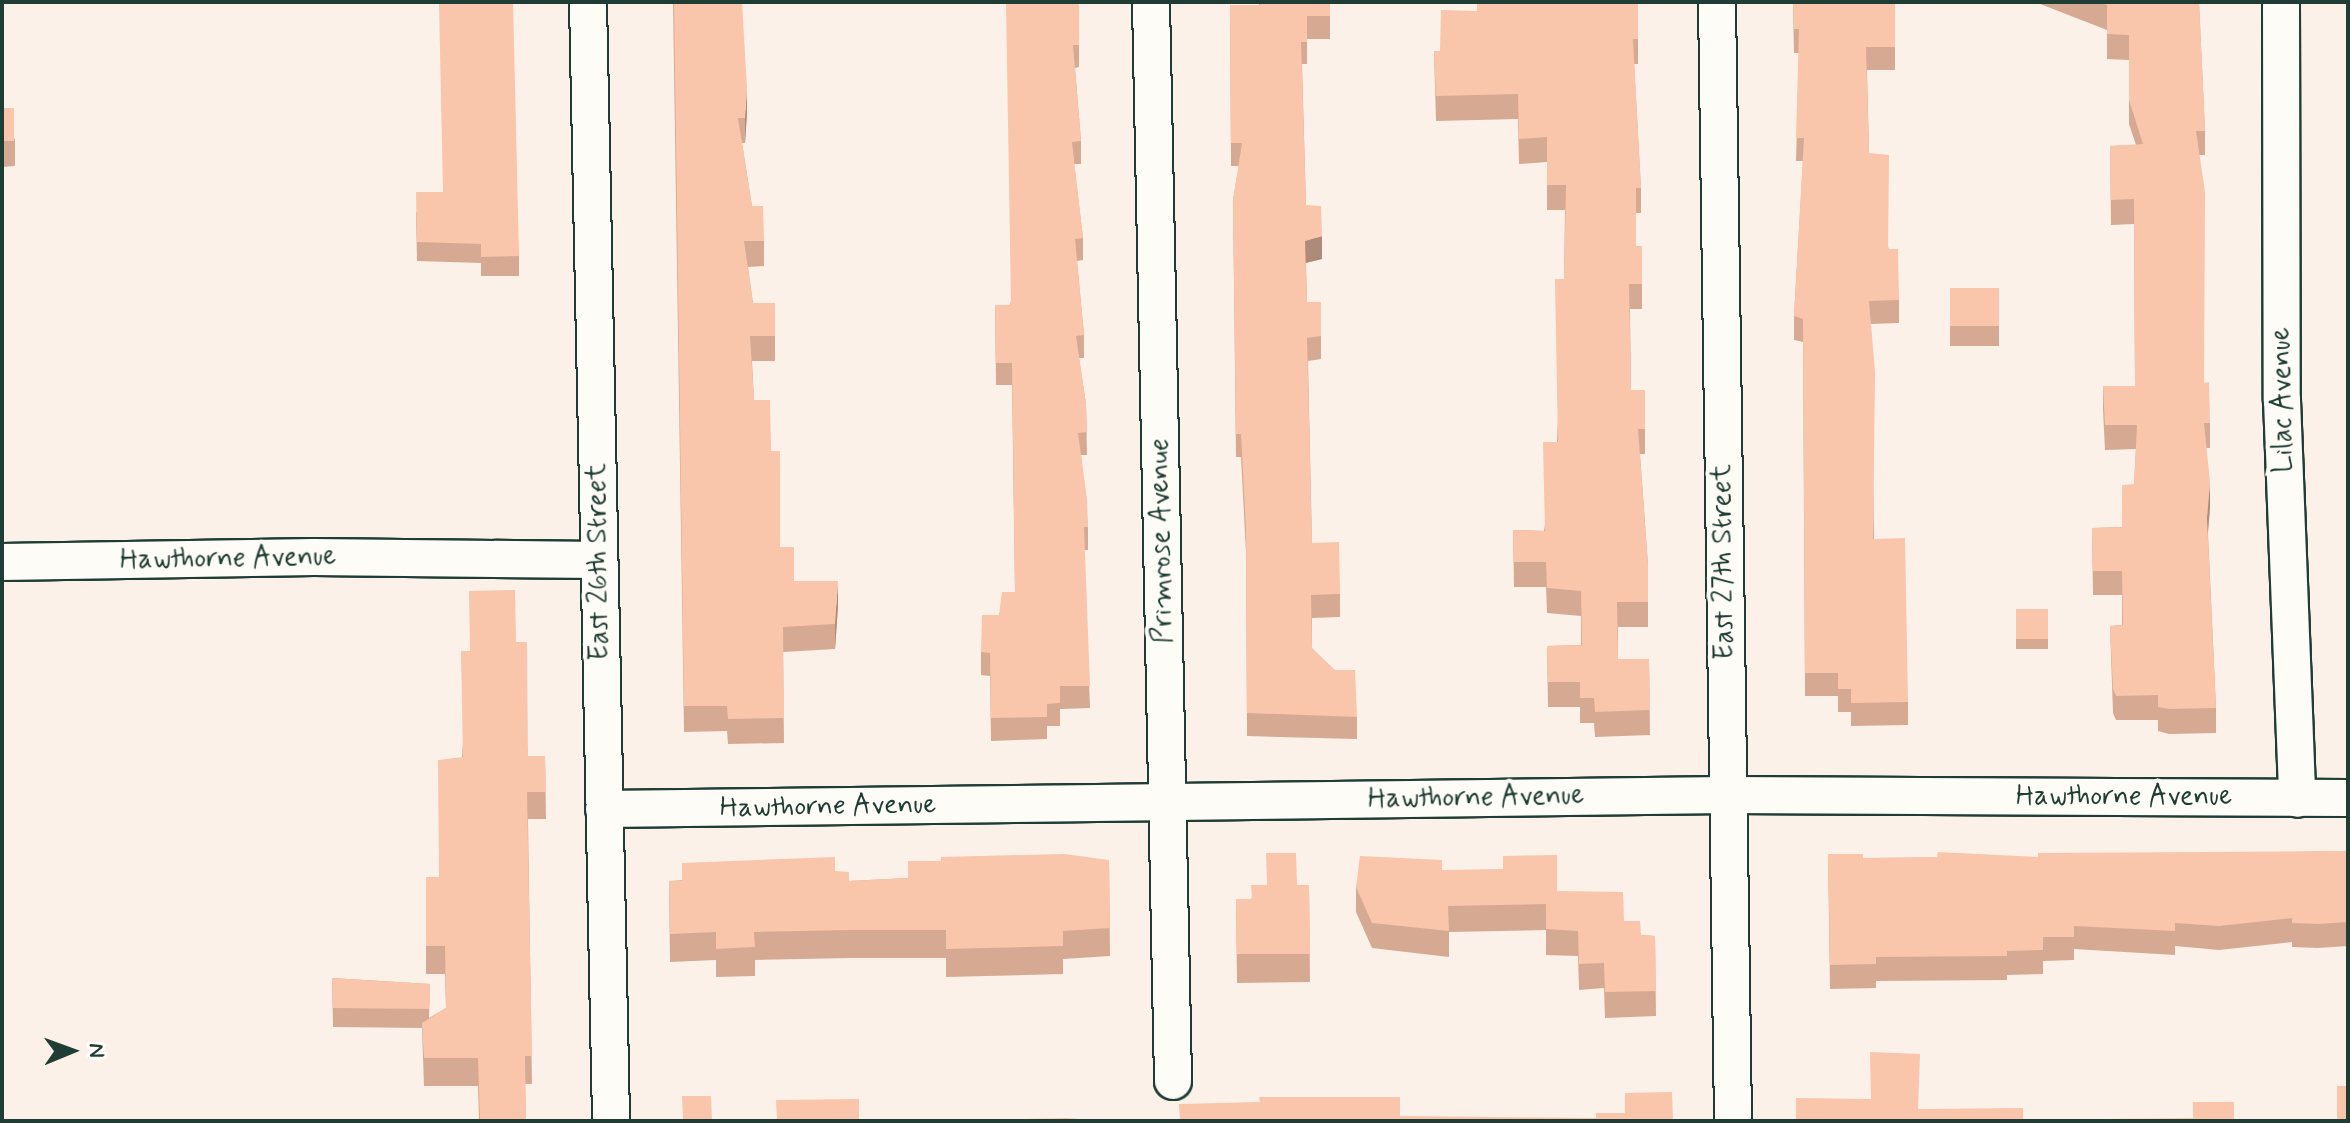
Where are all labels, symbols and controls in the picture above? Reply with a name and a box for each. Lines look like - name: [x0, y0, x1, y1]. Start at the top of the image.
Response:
- street label: Lilac Avenue: [2265, 325, 2301, 475]
- street label: Primrose Avenue: [1143, 436, 1181, 646]
- street label: East 26th Street: [580, 463, 618, 661]
- street label: East 27th Street: [1705, 464, 1743, 660]
- street label: Hawthorne Avenue: [117, 540, 339, 578]
- street label: Hawthorne Avenue: [1365, 779, 1587, 817]
- street label: Hawthorne Avenue: [2013, 780, 2235, 814]
- street label: Hawthorne Avenue: [717, 788, 939, 826]
- north arrow: [32, 1011, 112, 1091]
- text: N: [82, 1043, 110, 1058]

